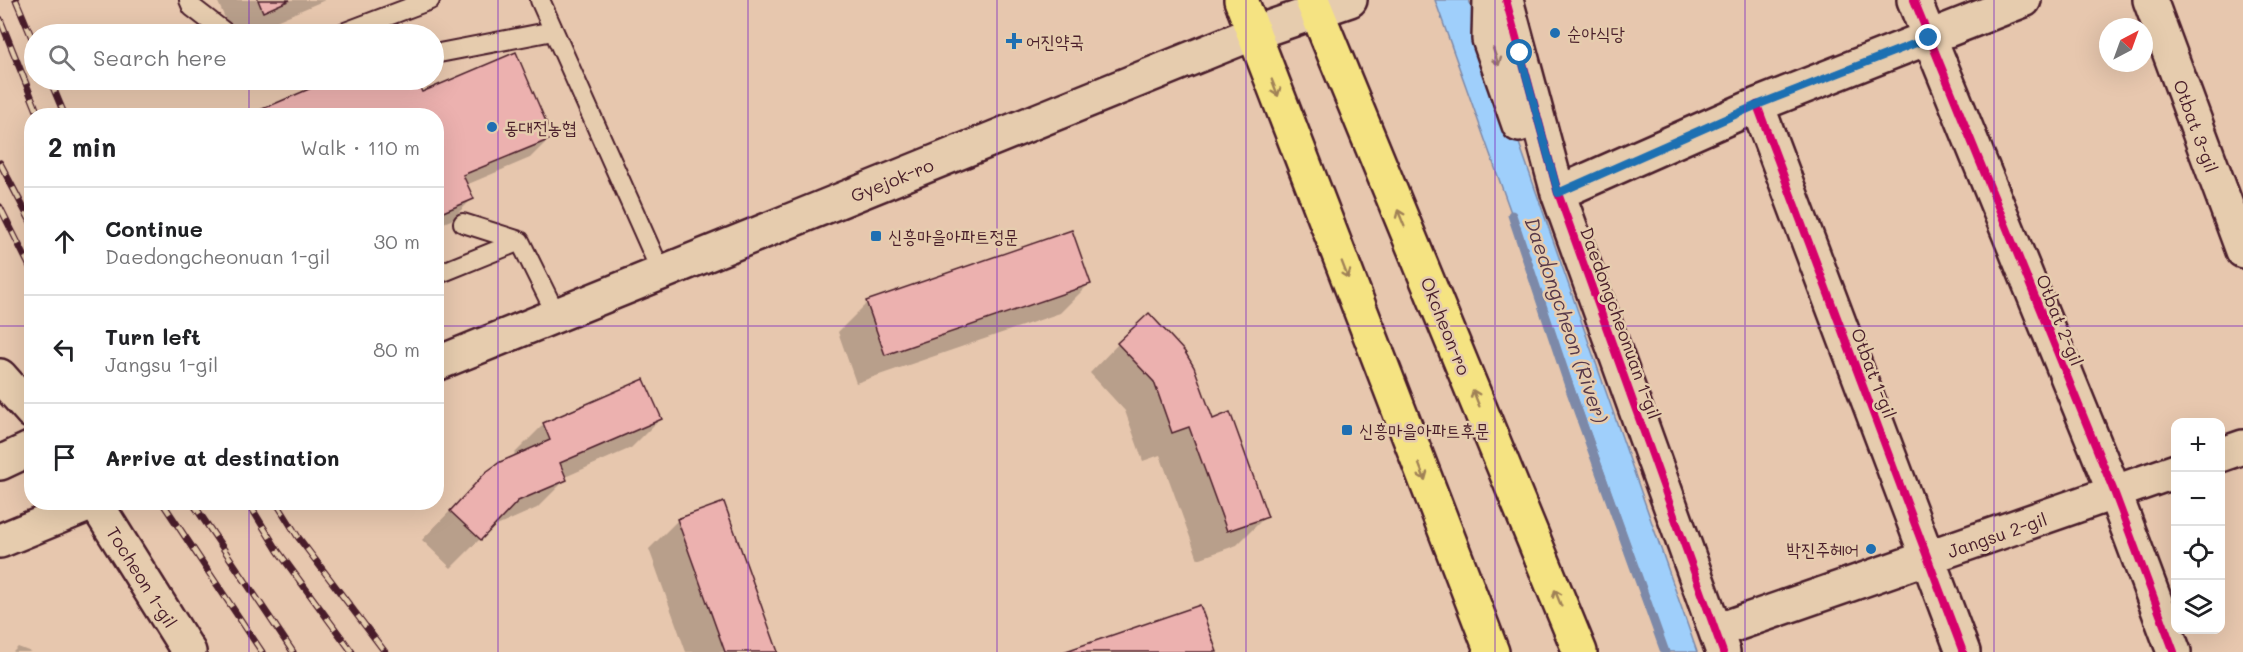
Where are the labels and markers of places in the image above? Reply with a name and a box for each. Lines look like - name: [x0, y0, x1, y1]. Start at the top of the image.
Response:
- place label: 순아식당: [1567, 21, 1625, 45]
- marker: 순아식당: [1548, 26, 1562, 40]
- place label: 어진약국: [1026, 29, 1084, 53]
- marker: 어진약국: [1007, 34, 1021, 48]
- place label: 동대전농협: [504, 115, 576, 139]
- marker: 동대전농협: [485, 120, 499, 134]
- place label: 신흥마을아파트정문: [888, 224, 1018, 248]
- marker: 신흥마을아파트정문: [869, 229, 883, 243]
- place label: 신흥마을아파트후문: [1359, 418, 1489, 442]
- marker: 신흥마을아파트후문: [1340, 423, 1354, 437]
- place label: 박진주헤어: [1787, 537, 1859, 561]
- marker: 박진주헤어: [1864, 542, 1878, 556]

